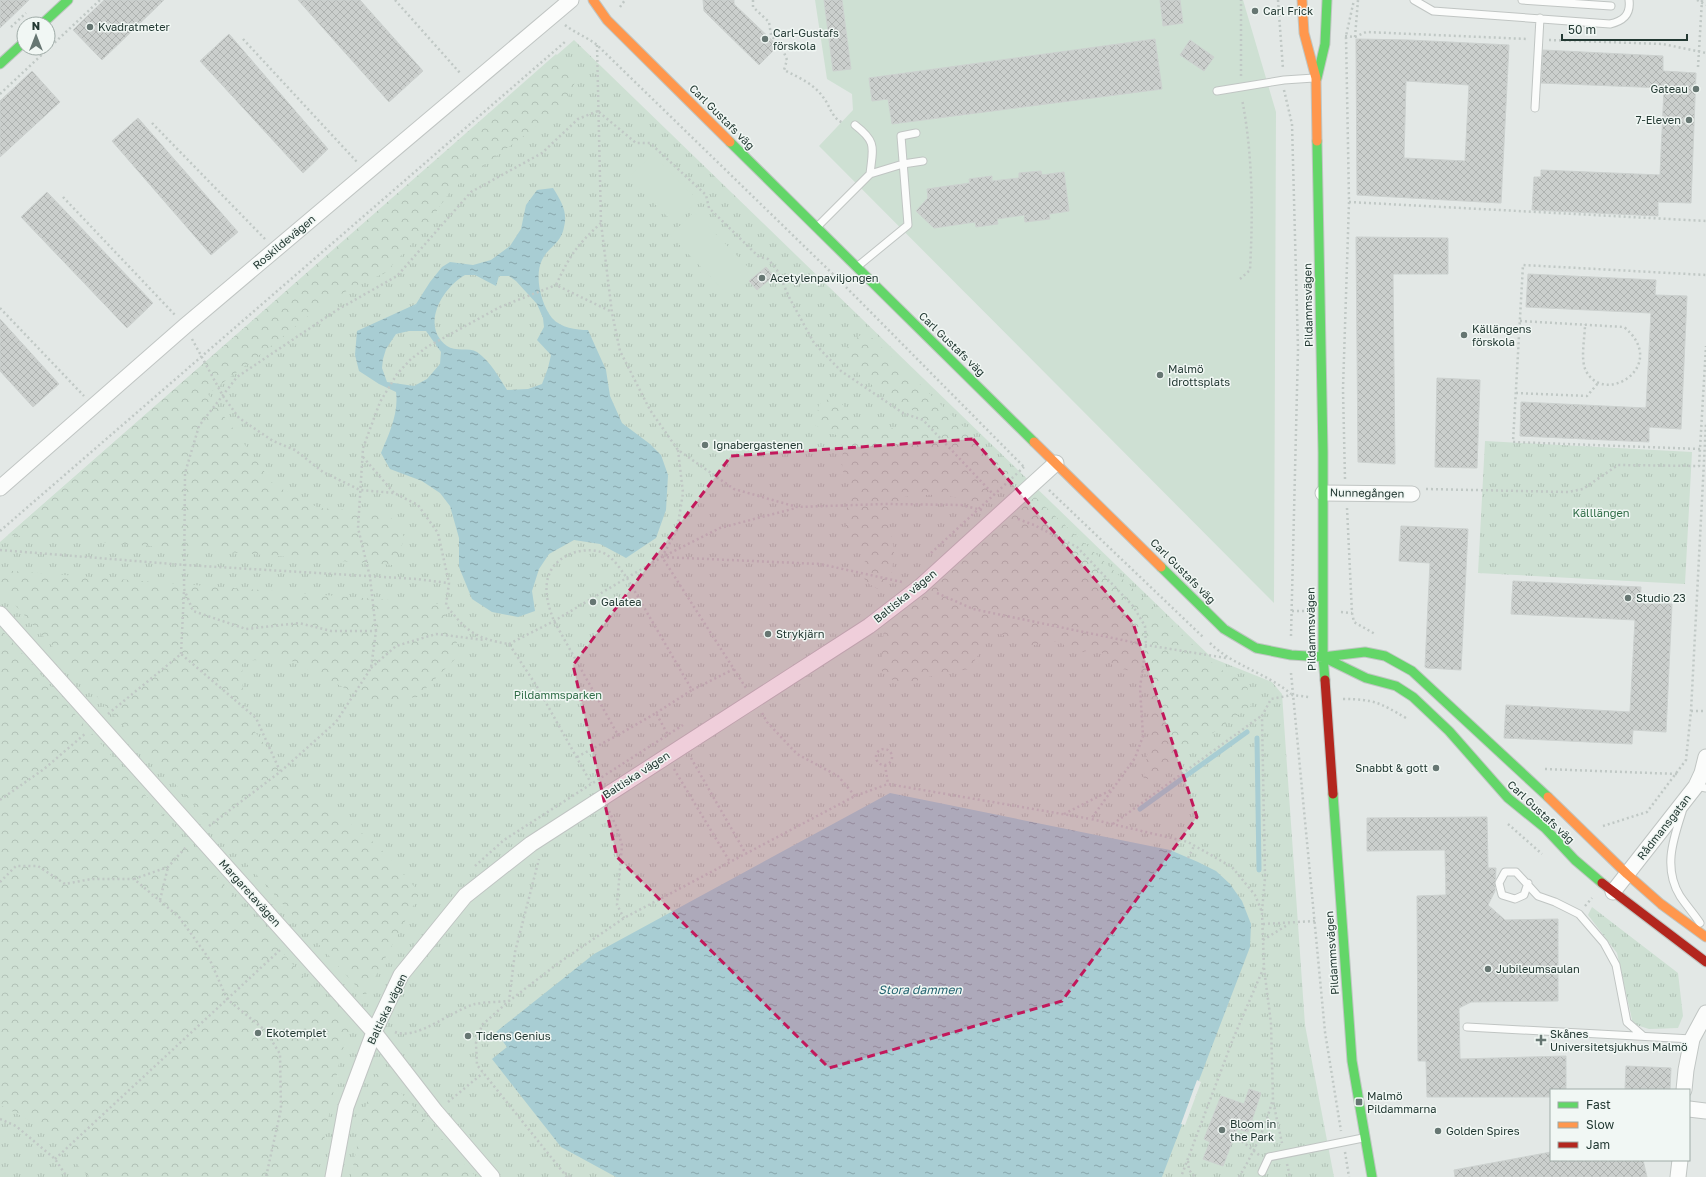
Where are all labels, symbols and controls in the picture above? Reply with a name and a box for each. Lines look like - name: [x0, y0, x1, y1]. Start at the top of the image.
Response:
- place label: Carl Frick: [1263, 4, 1313, 17]
- marker: Carl Frick: [1250, 6, 1260, 16]
- north arrow: [16, 16, 56, 56]
- scale bar: [1562, 16, 1687, 42]
- text: N: [32, 19, 40, 32]
- place label: Kvadratmeter: [98, 20, 171, 33]
- marker: Kvadratmeter: [85, 22, 95, 32]
- text: 50 m: [1568, 22, 1596, 37]
- place label: Carl-Gustafs förskola: [773, 26, 839, 52]
- marker: Carl-Gustafs förskola: [760, 34, 770, 44]
- street label: Carl Gustafs väg: [687, 81, 758, 152]
- place label: Gateau: [1650, 82, 1688, 95]
- marker: Gateau: [1691, 84, 1701, 94]
- place label: 7-Eleven: [1636, 113, 1681, 126]
- marker: 7-Eleven: [1684, 115, 1694, 125]
- street label: Roskildevägen: [250, 212, 317, 271]
- street label: Pildammsvägen: [1300, 263, 1315, 347]
- place label: Acetylenpaviljongen: [770, 271, 879, 284]
- marker: Acetylenpaviljongen: [757, 273, 767, 283]
- street label: Carl Gustafs väg: [917, 309, 988, 378]
- place label: Källängens förskola: [1472, 322, 1532, 348]
- marker: Källängens förskola: [1459, 330, 1469, 340]
- place label: Malmö Idrottsplats: [1168, 362, 1230, 388]
- marker: Malmö Idrottsplats: [1155, 370, 1165, 380]
- place label: Ignabergastenen: [713, 438, 803, 451]
- marker: Ignabergastenen: [700, 440, 710, 450]
- street label: Nunnegången: [1330, 485, 1404, 500]
- park label: Källlängen: [1572, 506, 1630, 519]
- street label: Carl Gustafs väg: [1148, 535, 1219, 606]
- street label: Baltiska vägen: [871, 566, 939, 625]
- street label: Pildammsvägen: [1303, 587, 1318, 671]
- place label: Studio 23: [1636, 591, 1686, 604]
- marker: Studio 23: [1623, 593, 1633, 603]
- place label: Galatea: [601, 595, 642, 608]
- marker: Galatea: [588, 597, 598, 607]
- place label: Strykjärn: [776, 627, 824, 640]
- marker: Strykjärn: [763, 629, 773, 639]
- park label: Pildammsparken: [514, 688, 602, 701]
- street label: Baltiska vägen: [600, 748, 672, 801]
- place label: Snabbt & gott: [1355, 761, 1428, 774]
- marker: Snabbt & gott: [1431, 763, 1441, 773]
- street label: Carl Gustafs väg: [1505, 777, 1577, 846]
- street label: Rådmansgatan: [1634, 792, 1693, 862]
- street label: Margaretavägen: [217, 856, 284, 929]
- street label: Pildammsvägen: [1322, 911, 1341, 995]
- place label: Jubileumsaulan: [1496, 962, 1580, 975]
- marker: Jubileumsaulan: [1483, 964, 1493, 974]
- street label: Baltiska vägen: [364, 971, 409, 1046]
- water label: Stora dammen: [878, 982, 962, 997]
- place label: Ekotemplet: [266, 1026, 327, 1039]
- place label: Skånes Universitetsjukhus Malmö: [1550, 1027, 1688, 1053]
- marker: Ekotemplet: [253, 1028, 263, 1038]
- place label: Tidens Genius: [476, 1029, 551, 1042]
- marker: Tidens Genius: [463, 1031, 473, 1041]
- marker: Skånes Universitetsjukhus Malmö: [1535, 1034, 1547, 1046]
- place label: Malmö Pildammarna: [1367, 1089, 1437, 1115]
- legend: [1550, 1089, 1690, 1161]
- marker: Malmö Pildammarna: [1354, 1097, 1364, 1107]
- text: Fast: [1586, 1097, 1611, 1112]
- place label: Bloom in the Park: [1230, 1117, 1276, 1143]
- text: Slow: [1586, 1117, 1614, 1132]
- place label: Golden Spires: [1446, 1124, 1520, 1137]
- marker: Bloom in the Park: [1217, 1125, 1227, 1135]
- marker: Golden Spires: [1433, 1126, 1443, 1136]
- text: Jam: [1586, 1137, 1610, 1152]

